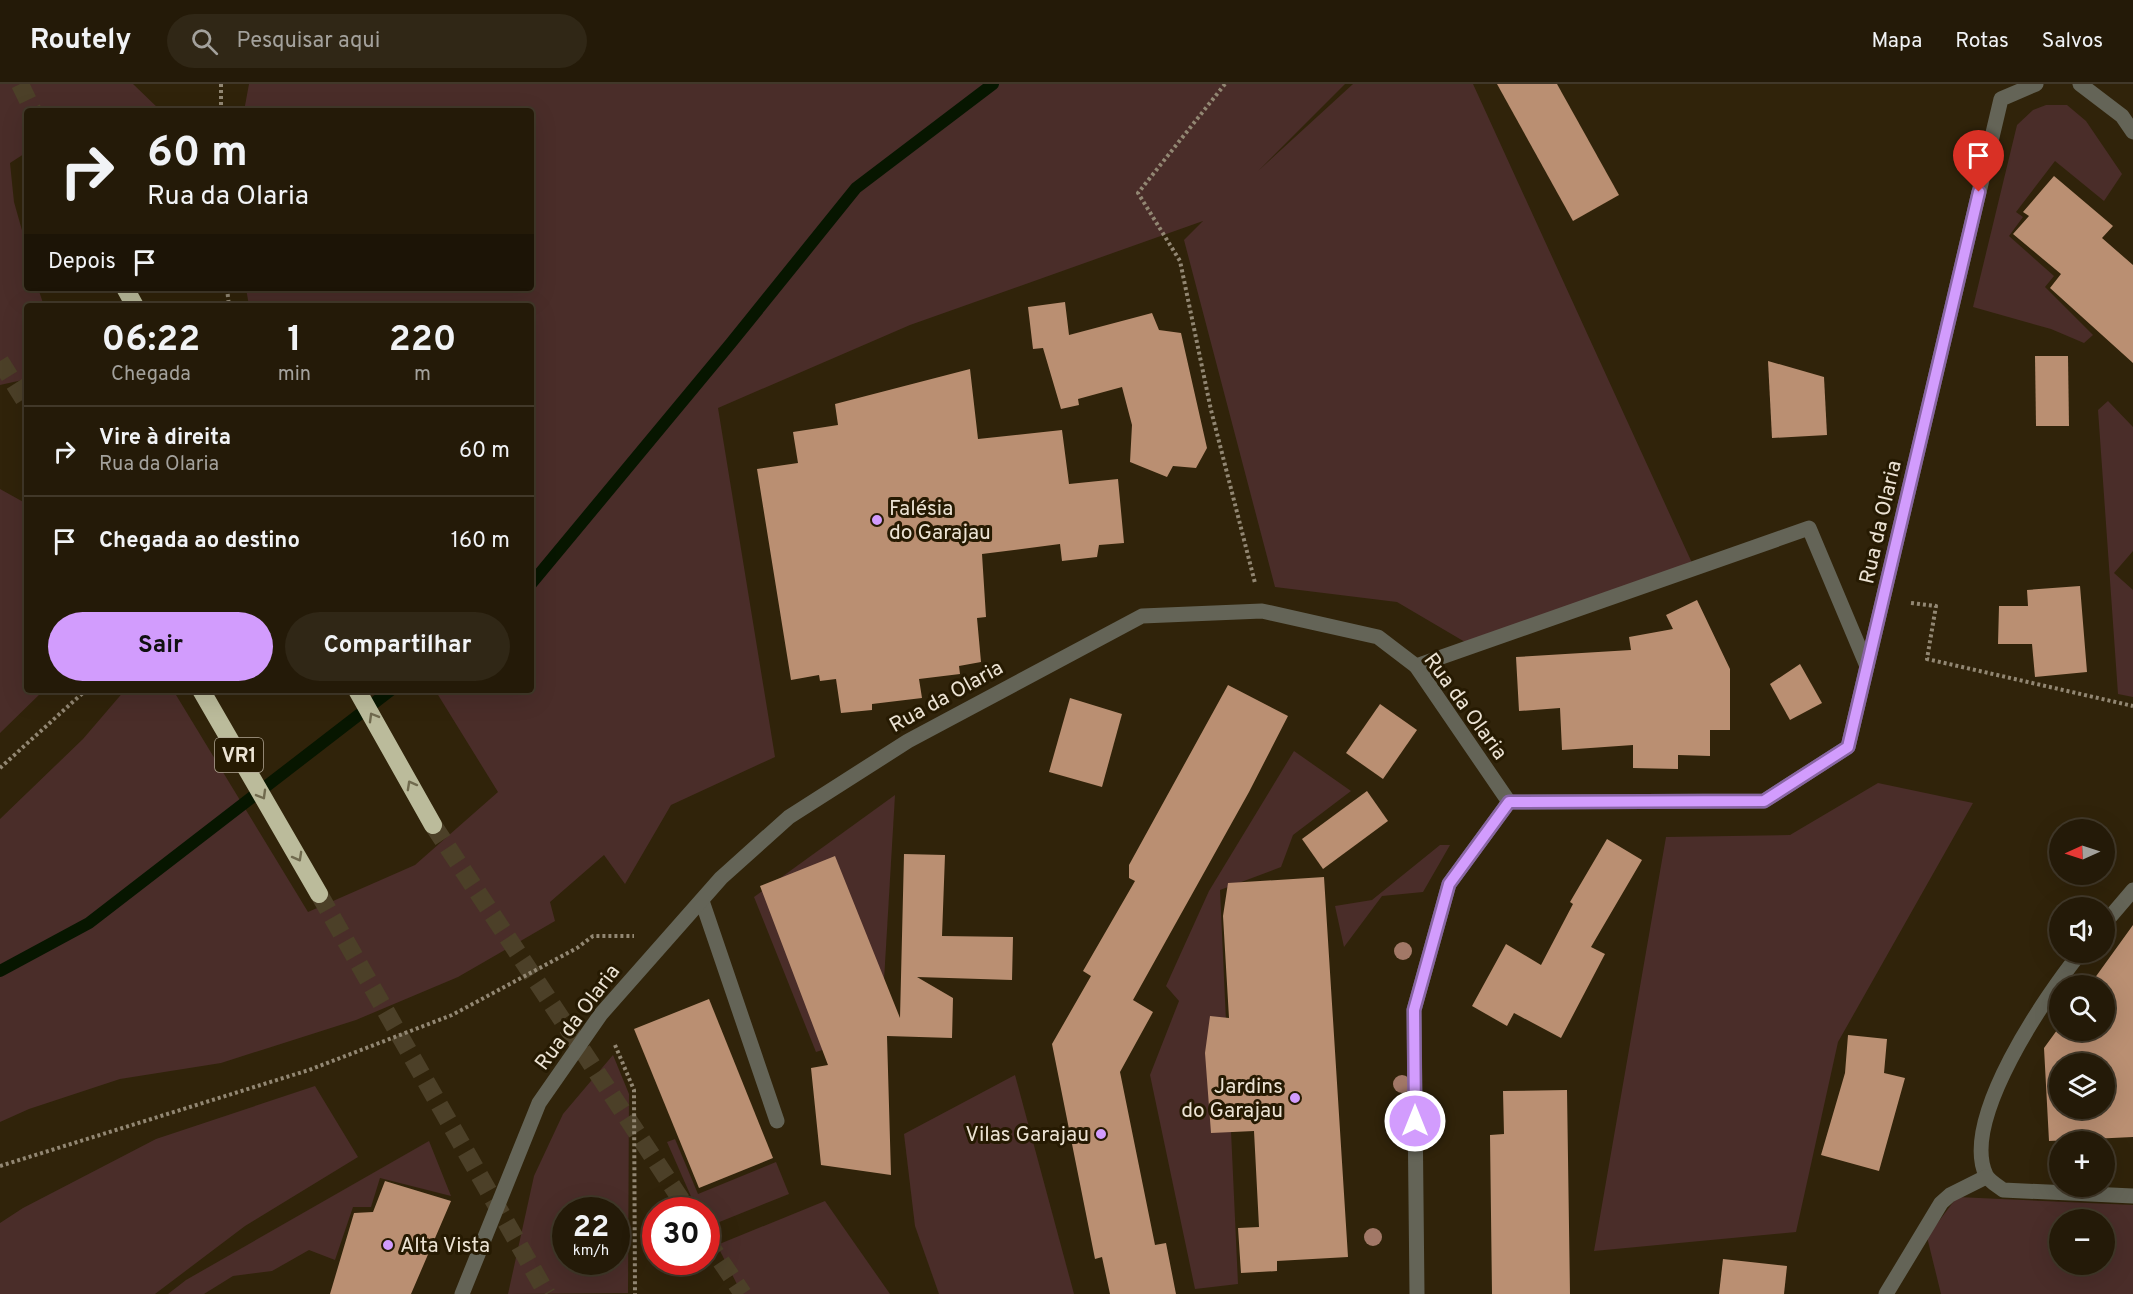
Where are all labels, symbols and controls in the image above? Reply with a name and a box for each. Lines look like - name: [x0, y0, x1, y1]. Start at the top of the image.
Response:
- search box: [167, 14, 587, 68]
- text: Routely: [30, 23, 131, 59]
- icon: search: [188, 25, 221, 58]
- text: Pesquisar aqui: [236, 28, 380, 55]
- text: Mapa: [1872, 28, 1922, 55]
- text: Rotas: [1955, 28, 2009, 55]
- text: Salvos: [2042, 28, 2103, 55]
- text: 60 m: [147, 128, 248, 181]
- pin: [1953, 130, 2004, 192]
- icon: right: [48, 132, 126, 210]
- icon: arrive: [1962, 139, 1995, 172]
- text: Rua da Olaria: [147, 180, 309, 214]
- icon: arrive: [128, 246, 161, 279]
- text: Depois: [48, 249, 116, 276]
- text: 06:22: [102, 318, 200, 364]
- text: 1: [287, 318, 302, 364]
- text: 220: [389, 318, 456, 364]
- text: Chegada: [111, 362, 191, 388]
- text: min: [278, 362, 311, 388]
- text: m: [414, 362, 431, 388]
- text: Vire à direita: [99, 425, 231, 452]
- icon: right: [48, 435, 81, 468]
- text: 60 m: [459, 438, 510, 465]
- text: Rua da Olaria: [99, 452, 219, 478]
- street label: Rua da Olaria: [1854, 458, 1909, 587]
- place label: Falésia do Garajau: [889, 496, 991, 547]
- marker: Falésia do Garajau: [870, 513, 884, 527]
- icon: arrive: [48, 525, 81, 558]
- text: Chegada ao destino: [99, 528, 300, 555]
- text: 160 m: [451, 528, 510, 555]
- button: Sair: [48, 612, 273, 681]
- button: Compartilhar: [285, 612, 510, 681]
- street label: Rua da Olaria: [1417, 648, 1513, 766]
- street label: Rua da Olaria: [885, 655, 1008, 740]
- one-way arrow: [369, 713, 380, 723]
- road number: VR1: [215, 738, 263, 772]
- one-way arrow: [407, 781, 418, 791]
- one-way arrow: [255, 789, 267, 799]
- north arrow: [2049, 819, 2115, 885]
- map controls: [2049, 819, 2115, 1275]
- one-way arrow: [291, 851, 302, 861]
- button: sound: [2049, 897, 2115, 963]
- street label: Rua da Olaria: [530, 959, 627, 1076]
- button: search: [2049, 975, 2115, 1041]
- button: layers: [2049, 1053, 2115, 1119]
- place label: Jardins do Garajau: [1181, 1074, 1283, 1125]
- position arrow: [1383, 1089, 1447, 1153]
- marker: Jardins do Garajau: [1288, 1091, 1302, 1105]
- place label: Vilas Garajau: [965, 1122, 1089, 1149]
- marker: Vilas Garajau: [1094, 1127, 1108, 1141]
- button: +: [2049, 1131, 2115, 1197]
- speed limit sign: 30: [642, 1197, 720, 1275]
- button: −: [2049, 1209, 2115, 1275]
- text: 22: [573, 1210, 609, 1247]
- place label: Alta Vista: [400, 1233, 490, 1260]
- marker: Alta Vista: [381, 1238, 395, 1252]
- text: km/h: [573, 1242, 609, 1261]

